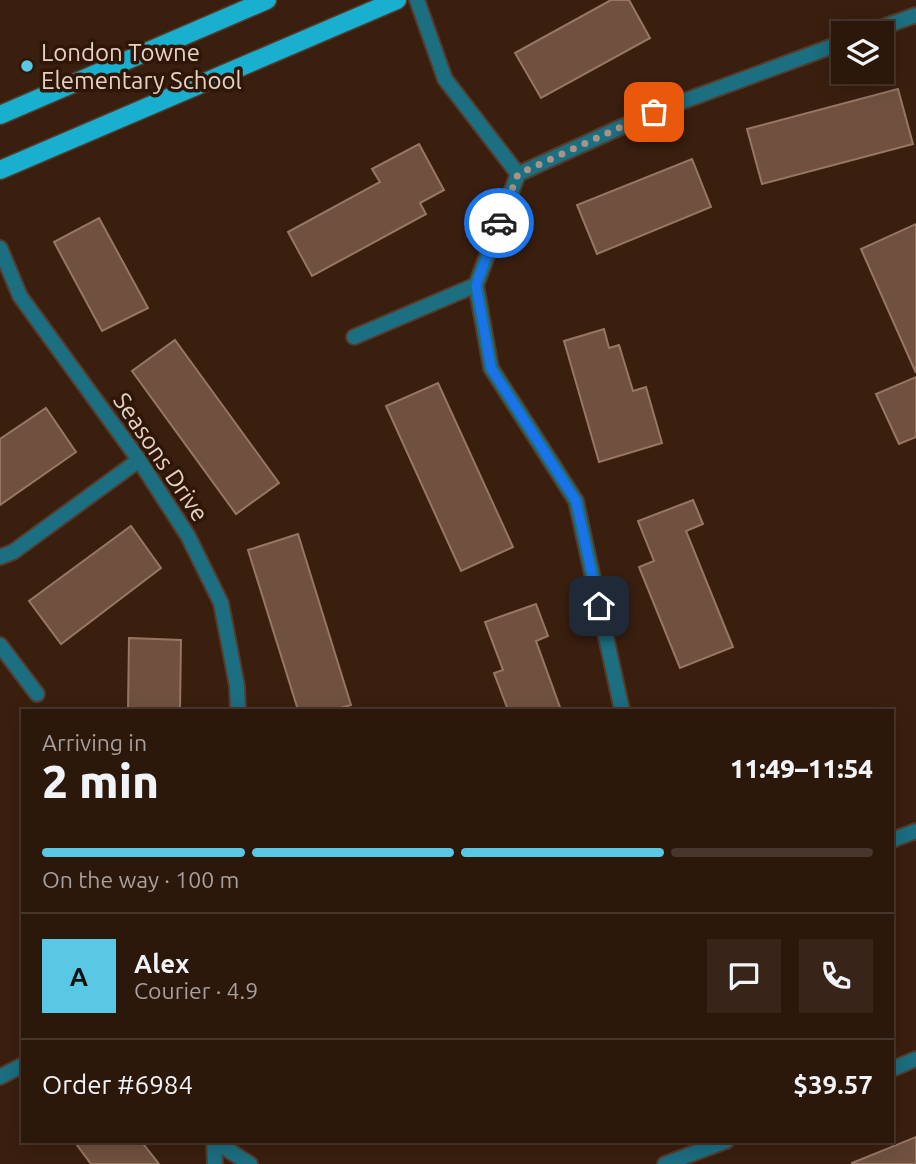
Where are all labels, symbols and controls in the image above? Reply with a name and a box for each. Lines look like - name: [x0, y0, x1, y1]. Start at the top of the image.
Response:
- map controls: [831, 21, 894, 84]
- button: layers: [831, 21, 894, 84]
- place label: London Towne Elementary School: [41, 39, 242, 94]
- marker: London Towne Elementary School: [19, 58, 35, 74]
- pin: [624, 82, 684, 142]
- icon: bag: [635, 93, 673, 131]
- courier: [464, 188, 534, 258]
- icon: car: [480, 204, 518, 242]
- street label: Seasons Drive: [108, 388, 214, 526]
- pin: [569, 576, 629, 636]
- icon: home: [580, 587, 618, 625]
- text: Arriving in: [42, 730, 147, 755]
- text: 11:49–11:54: [730, 754, 873, 783]
- text: 2 min: [42, 755, 159, 807]
- text: On the way · 100 m: [42, 867, 239, 892]
- button: chat: [707, 939, 781, 1013]
- button: phone: [799, 939, 873, 1013]
- text: Alex: [134, 949, 189, 978]
- text: A: [70, 962, 88, 991]
- text: Courier · 4.9: [134, 978, 258, 1003]
- text: Order #6984: [42, 1070, 193, 1099]
- text: $39.57: [793, 1070, 873, 1099]

